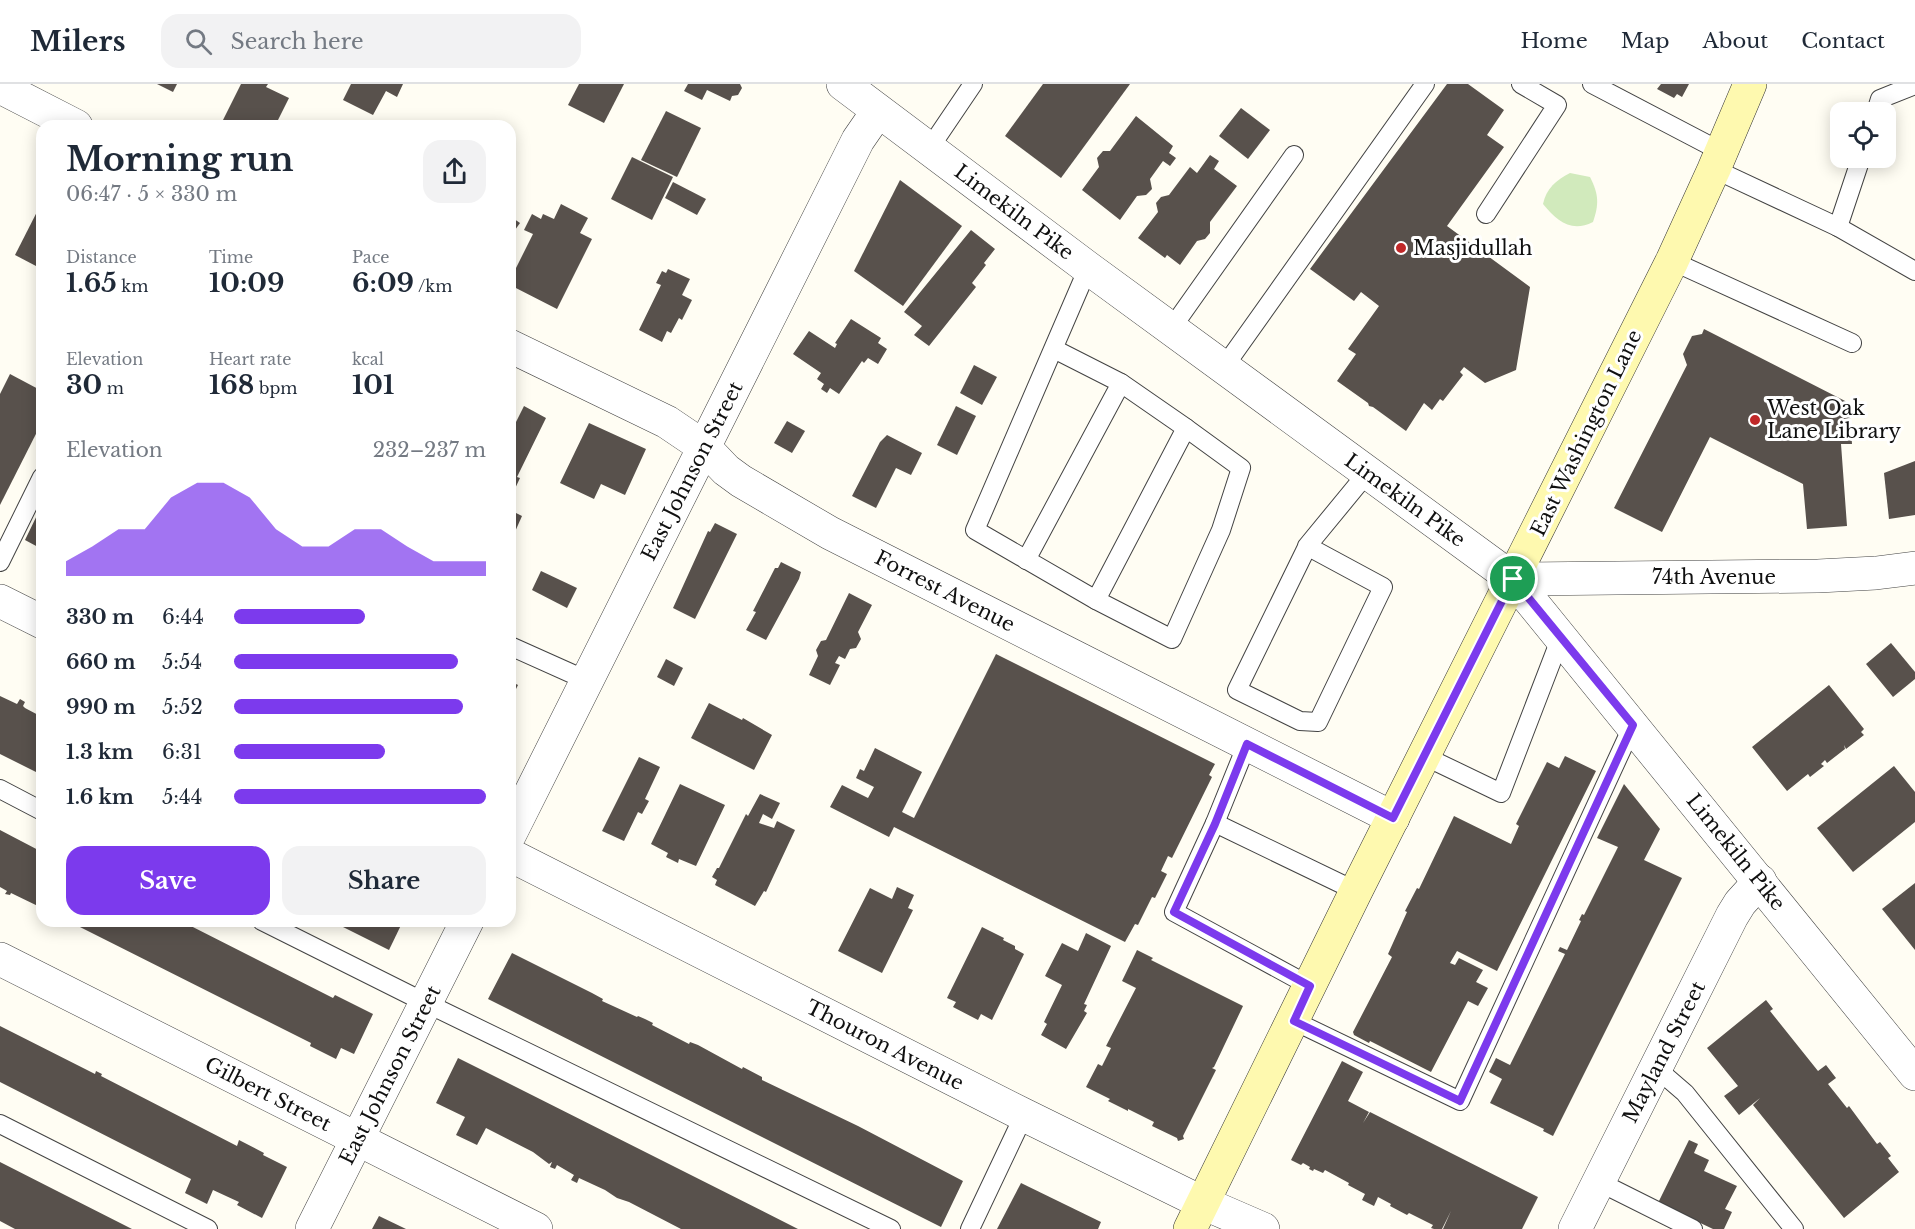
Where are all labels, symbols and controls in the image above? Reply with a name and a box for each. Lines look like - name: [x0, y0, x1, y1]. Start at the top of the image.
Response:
- search box: [161, 14, 581, 68]
- text: Milers: [30, 24, 125, 59]
- icon: search: [182, 25, 215, 58]
- text: Search here: [230, 28, 364, 55]
- text: Home: [1521, 28, 1588, 54]
- text: Map: [1621, 28, 1669, 54]
- text: About: [1702, 28, 1768, 54]
- text: Contact: [1801, 28, 1885, 54]
- map controls: [1830, 102, 1896, 168]
- button: locate: [1830, 102, 1896, 168]
- text: Morning run: [66, 139, 294, 180]
- button: share: [423, 140, 486, 203]
- street label: Limekiln Pike: [950, 159, 1078, 265]
- text: 06:47 · 5 × 330 m: [66, 182, 237, 206]
- place label: Masjidullah: [1413, 236, 1533, 260]
- marker: Masjidullah: [1394, 241, 1408, 255]
- text: Distance: [66, 247, 137, 267]
- text: Time: [209, 247, 253, 267]
- text: Pace: [352, 247, 389, 267]
- text: 1.65: [66, 267, 117, 299]
- text: 10:09: [209, 267, 285, 299]
- text: 6:09: [352, 267, 414, 299]
- text: km: [117, 276, 148, 296]
- text: /km: [414, 276, 452, 296]
- street label: East Washington Lane: [1526, 326, 1646, 540]
- text: Elevation: [66, 349, 143, 369]
- text: Heart rate: [209, 349, 291, 369]
- text: kcal: [352, 349, 384, 369]
- text: 30: [66, 369, 102, 401]
- text: 168: [209, 369, 254, 401]
- text: 101: [352, 369, 394, 401]
- street label: East Johnson Street: [636, 377, 748, 565]
- text: m: [102, 378, 124, 398]
- text: bpm: [254, 378, 297, 398]
- place label: West Oak Lane Library: [1766, 396, 1901, 443]
- marker: West Oak Lane Library: [1748, 413, 1762, 427]
- text: Elevation: [66, 438, 163, 462]
- text: 232–237 m: [373, 438, 486, 462]
- street label: Limekiln Pike: [1340, 448, 1470, 552]
- street label: Forrest Avenue: [871, 545, 1019, 637]
- pin: [1487, 553, 1538, 604]
- icon: arrive: [1496, 562, 1529, 595]
- street label: 74th Avenue: [1652, 565, 1776, 589]
- text: 330 m: [66, 605, 134, 629]
- text: 6:44: [162, 605, 204, 629]
- text: 660 m: [66, 650, 136, 674]
- text: 5:54: [162, 650, 202, 674]
- text: 990 m: [66, 695, 136, 719]
- text: 5:52: [162, 695, 203, 719]
- text: 1.3 km: [66, 740, 133, 764]
- text: 6:31: [162, 740, 202, 764]
- text: 1.6 km: [66, 785, 134, 809]
- text: 5:44: [162, 785, 202, 809]
- street label: Limekiln Pike: [1682, 789, 1790, 915]
- button: Save: [66, 846, 270, 915]
- button: Share: [282, 846, 486, 915]
- street label: Mayland Street: [1618, 977, 1710, 1127]
- street label: East Johnson Street: [334, 981, 446, 1169]
- street label: Thouron Avenue: [802, 995, 968, 1095]
- street label: Gilbert Street: [201, 1052, 335, 1136]

